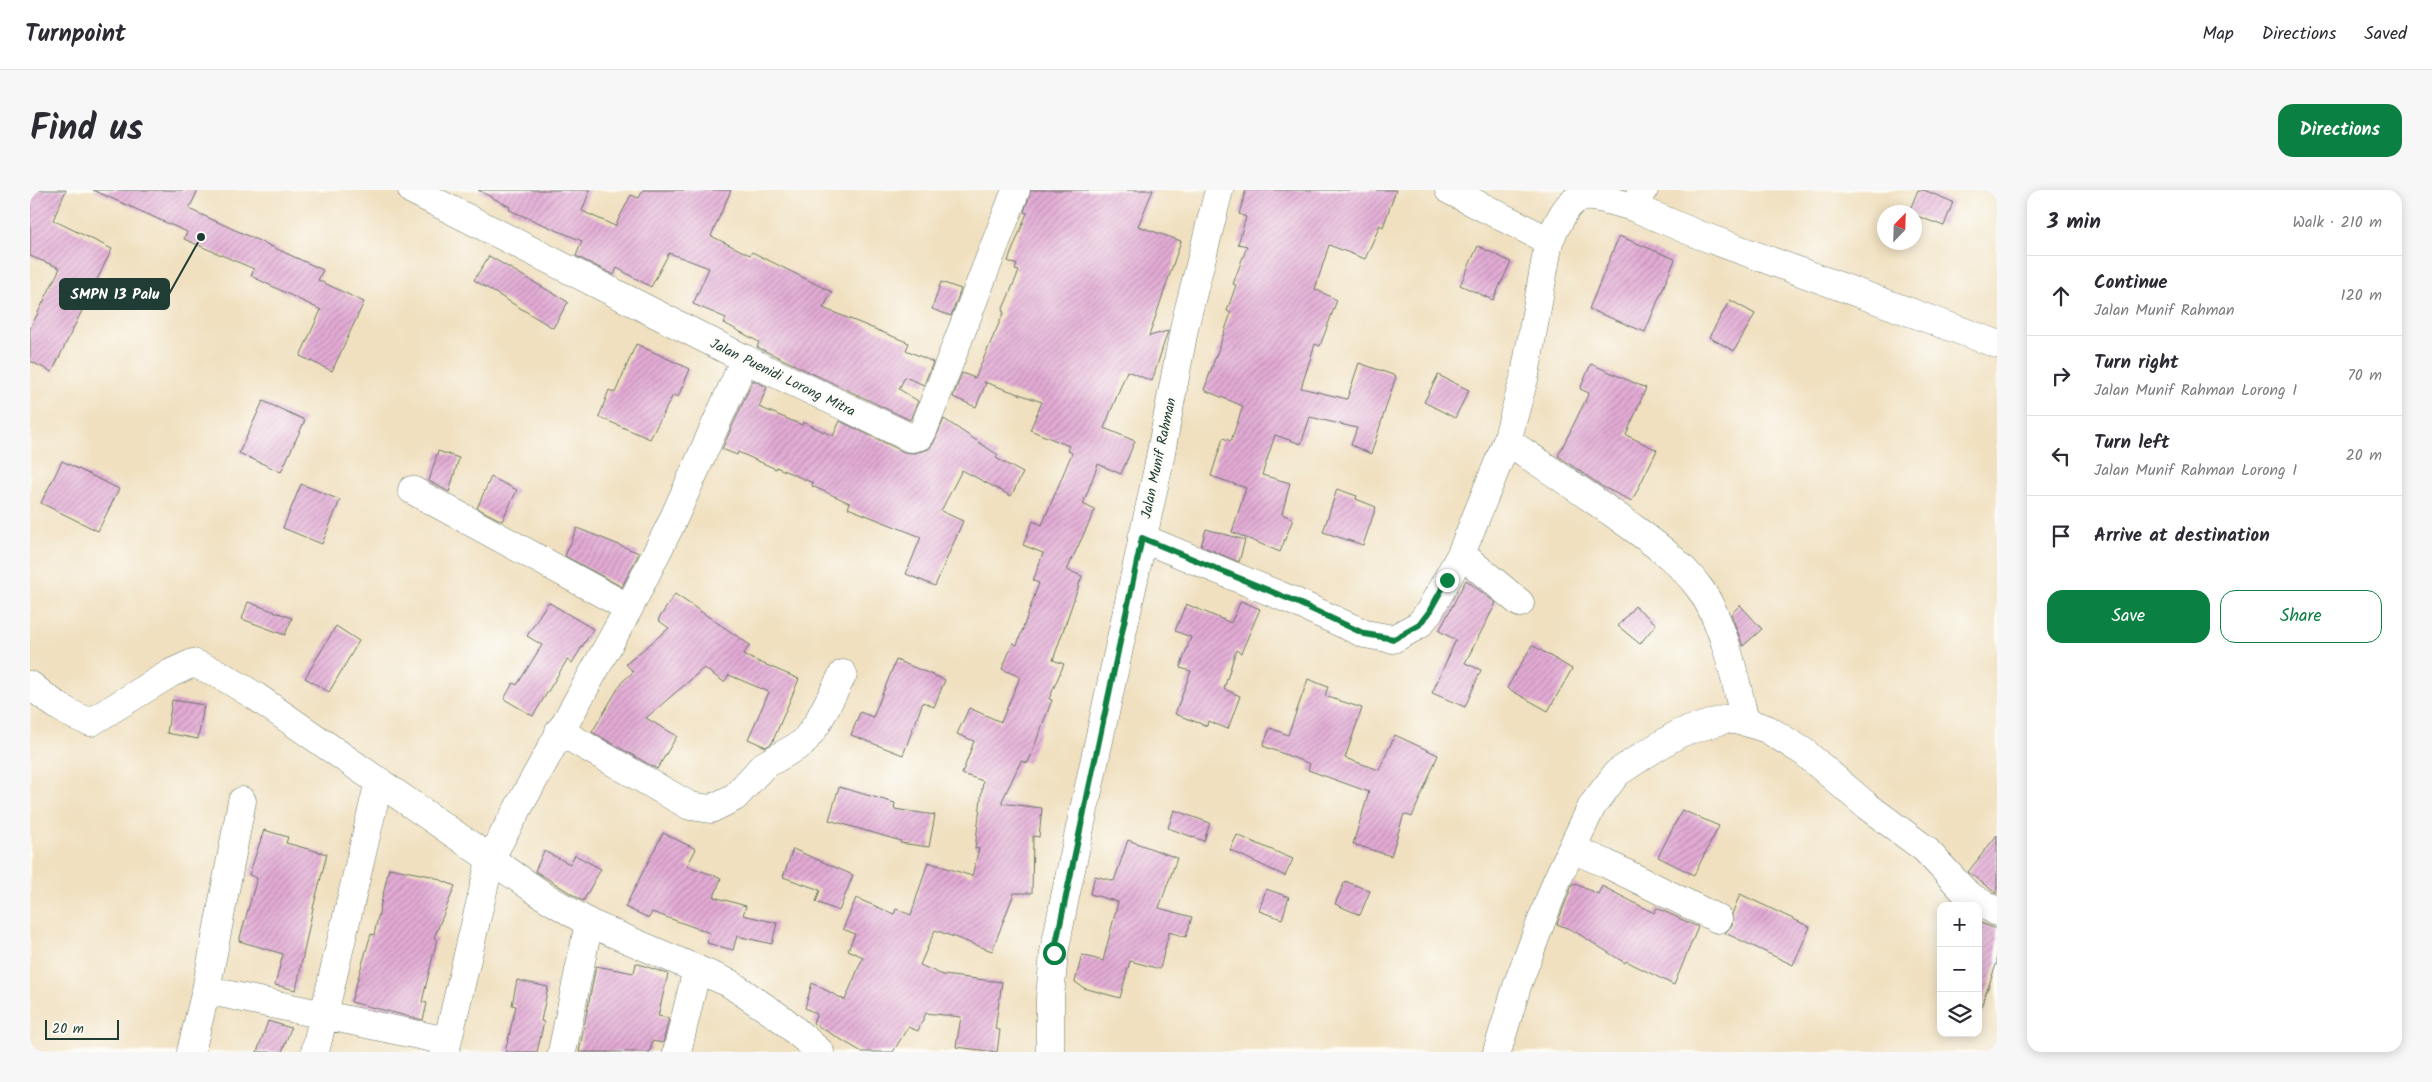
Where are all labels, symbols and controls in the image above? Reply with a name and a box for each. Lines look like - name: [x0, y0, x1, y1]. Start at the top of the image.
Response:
- text: Turnpoint: [25, 15, 126, 54]
- text: Map: [2202, 20, 2234, 49]
- text: Directions: [2262, 20, 2336, 49]
- text: Saved: [2364, 20, 2407, 49]
- text: Find us: [30, 102, 143, 158]
- button: Directions: [2278, 104, 2402, 157]
- north arrow: [1877, 205, 1922, 250]
- text: 3 min: [2047, 206, 2101, 239]
- text: Walk · 210 m: [2292, 210, 2382, 235]
- text: Continue: [2094, 268, 2167, 298]
- callout: SMPN 13 Palu: [60, 279, 169, 309]
- icon: ahead: [2047, 282, 2075, 310]
- text: SMPN 13 Palu: [71, 283, 160, 307]
- text: 120 m: [2341, 283, 2382, 308]
- text: Jalan Munif Rahman: [2094, 298, 2235, 323]
- street label: Jalan Puenidi Lorong Mitra: [706, 333, 859, 423]
- text: Turn right: [2094, 348, 2179, 378]
- icon: right: [2047, 362, 2075, 390]
- text: 70 m: [2347, 363, 2382, 388]
- text: Jalan Munif Rahman Lorong I: [2094, 378, 2297, 403]
- street label: Jalan Munif Rahman: [1135, 396, 1183, 521]
- text: Turn left: [2094, 428, 2169, 458]
- icon: left: [2047, 442, 2075, 470]
- text: 20 m: [2346, 443, 2382, 468]
- text: Jalan Munif Rahman Lorong I: [2094, 458, 2297, 483]
- text: Arrive at destination: [2094, 521, 2270, 551]
- icon: arrive: [2047, 522, 2075, 550]
- route end: [1436, 569, 1459, 592]
- button: Save: [2047, 590, 2210, 643]
- button: Share: [2220, 590, 2382, 643]
- map controls: [1937, 902, 1982, 1037]
- button: +: [1937, 902, 1982, 947]
- route start: [1043, 942, 1066, 965]
- button: −: [1937, 947, 1982, 992]
- button: layers: [1937, 992, 1982, 1037]
- scale bar: [45, 1017, 119, 1040]
- text: 20 m: [52, 1018, 84, 1040]

